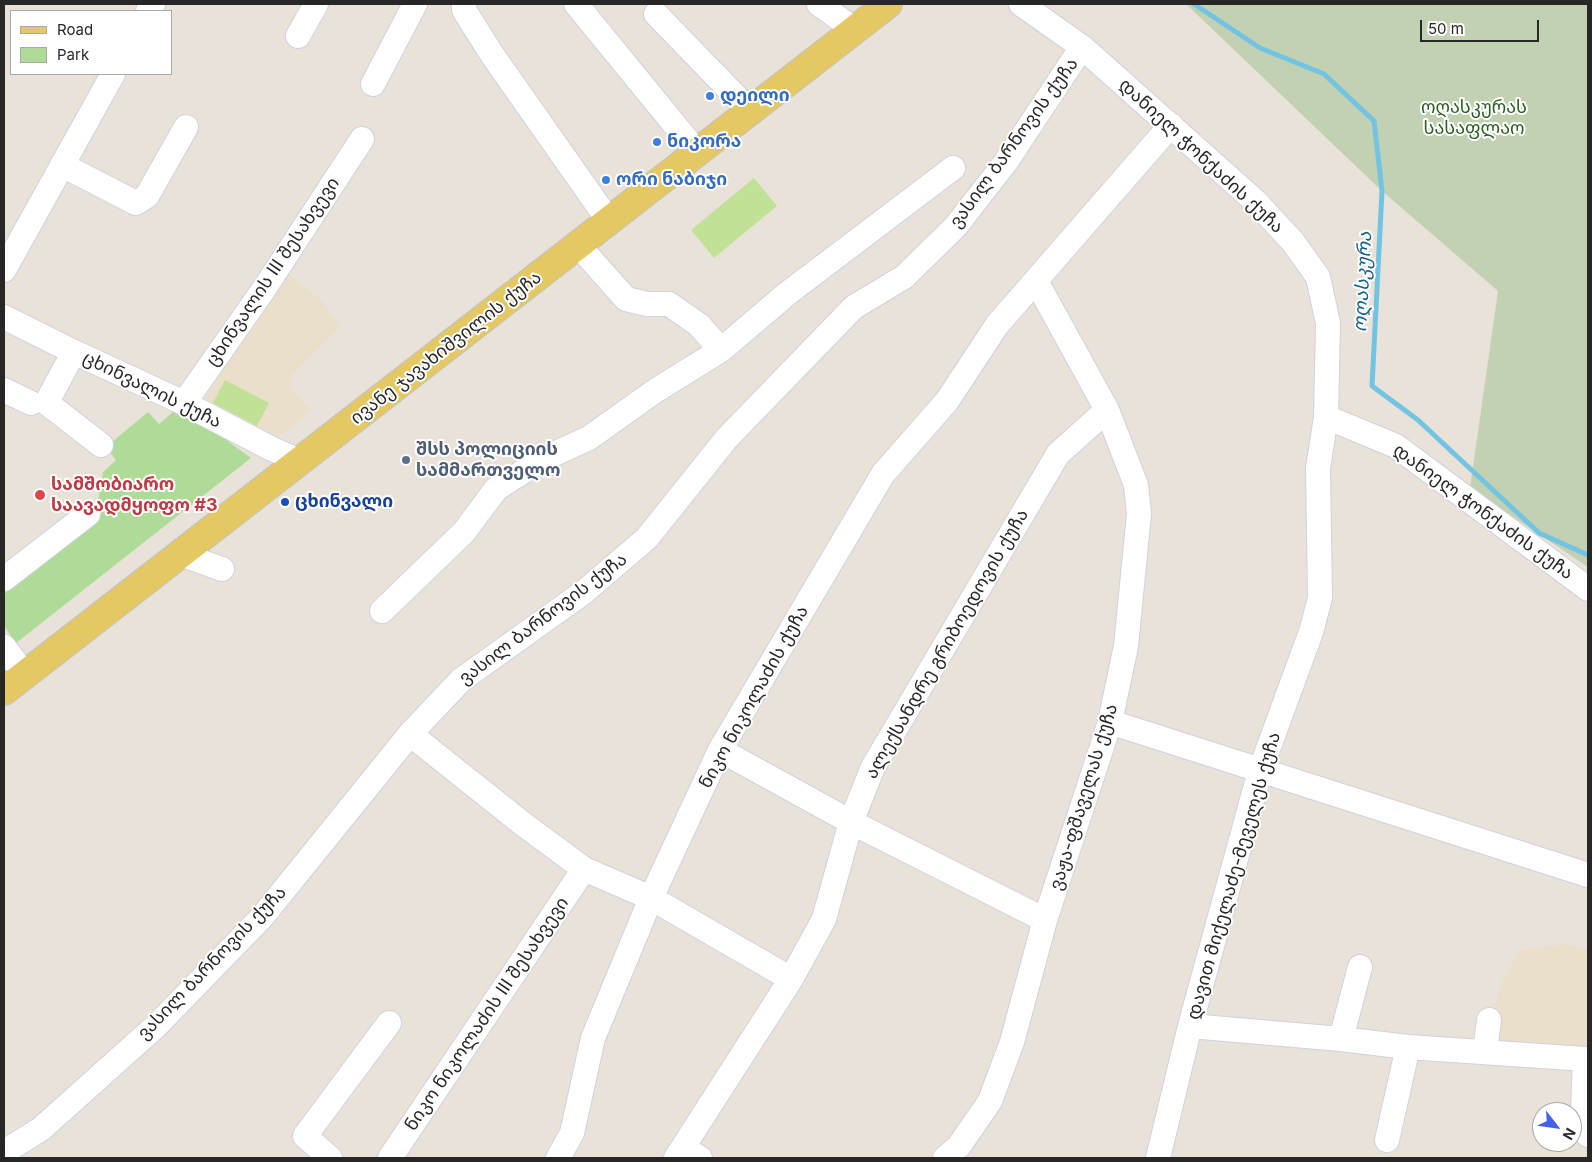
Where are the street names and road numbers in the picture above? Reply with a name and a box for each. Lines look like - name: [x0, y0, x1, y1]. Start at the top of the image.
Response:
- street label: ვასილ ბარნოვის ქუჩა: [945, 54, 1083, 232]
- street label: დანიელ ჭონქაძის ქუჩა: [1114, 74, 1288, 238]
- street label: ცხინვალის III შესახვევი: [202, 173, 344, 371]
- street label: ივანე ჯავახიშვილის ქუჩა: [346, 267, 546, 429]
- street label: ცხინვალის ქუჩა: [79, 347, 225, 433]
- street label: დანიელ ჭონქაძის ქუჩა: [1389, 439, 1577, 585]
- street label: ალექსანდრე გრიბოედოვის ქუჩა: [861, 505, 1033, 783]
- street label: ვასილ ბარნოვის ქუჩა: [455, 549, 631, 689]
- street label: ნიკო ნიკოლაძის ქუჩა: [695, 602, 813, 792]
- street label: ვაჟა-ფშაველას ქუჩა: [1045, 701, 1123, 893]
- street label: დავით მიქელაძე-მეველეს ქუჩა: [1183, 730, 1285, 1022]
- street label: ვასილ ბარნოვის ქუჩა: [133, 882, 291, 1044]
- street label: ნიკო ნიკოლაძის III შესახვევი: [401, 893, 573, 1135]

